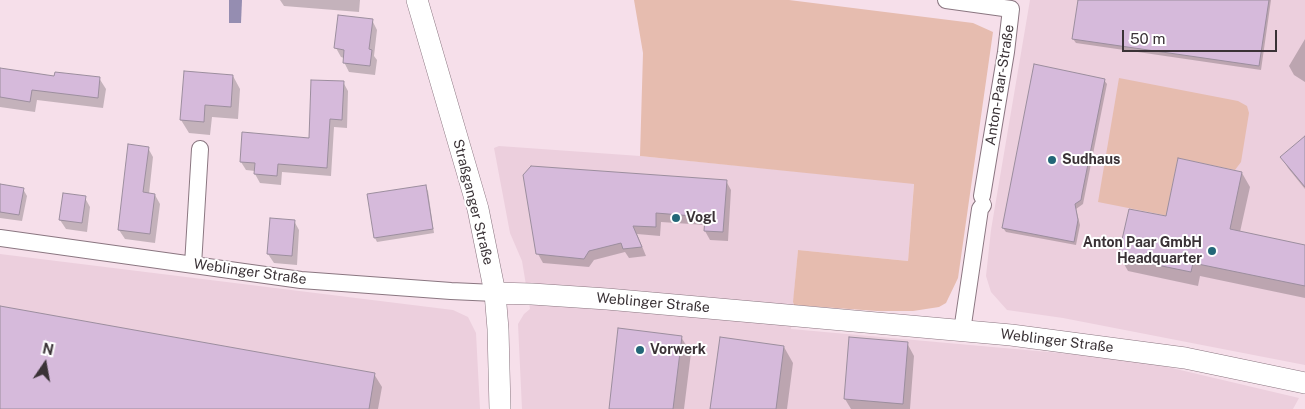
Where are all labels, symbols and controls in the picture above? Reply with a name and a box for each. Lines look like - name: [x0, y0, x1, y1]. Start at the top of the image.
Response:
- scale bar: [1125, 20, 1280, 52]
- street label: Anton-Paar-Straße: [982, 23, 1018, 147]
- text: 50 m: [1130, 30, 1165, 47]
- street label: Straßganger Straße: [449, 137, 497, 267]
- place label: Sudhaus: [1062, 152, 1120, 168]
- marker: Sudhaus: [1046, 154, 1058, 166]
- place label: Vogl: [686, 210, 716, 226]
- marker: Vogl: [670, 212, 682, 224]
- place label: Anton Paar GmbH Headquarter: [1083, 235, 1202, 268]
- marker: Anton Paar GmbH Headquarter: [1206, 245, 1218, 257]
- street label: Weblinger Straße: [192, 256, 308, 288]
- street label: Weblinger Straße: [596, 290, 710, 316]
- street label: Weblinger Straße: [1000, 326, 1114, 356]
- north arrow: [20, 339, 70, 389]
- text: N: [41, 340, 55, 358]
- place label: Vorwerk: [650, 342, 706, 358]
- marker: Vorwerk: [634, 344, 646, 356]

